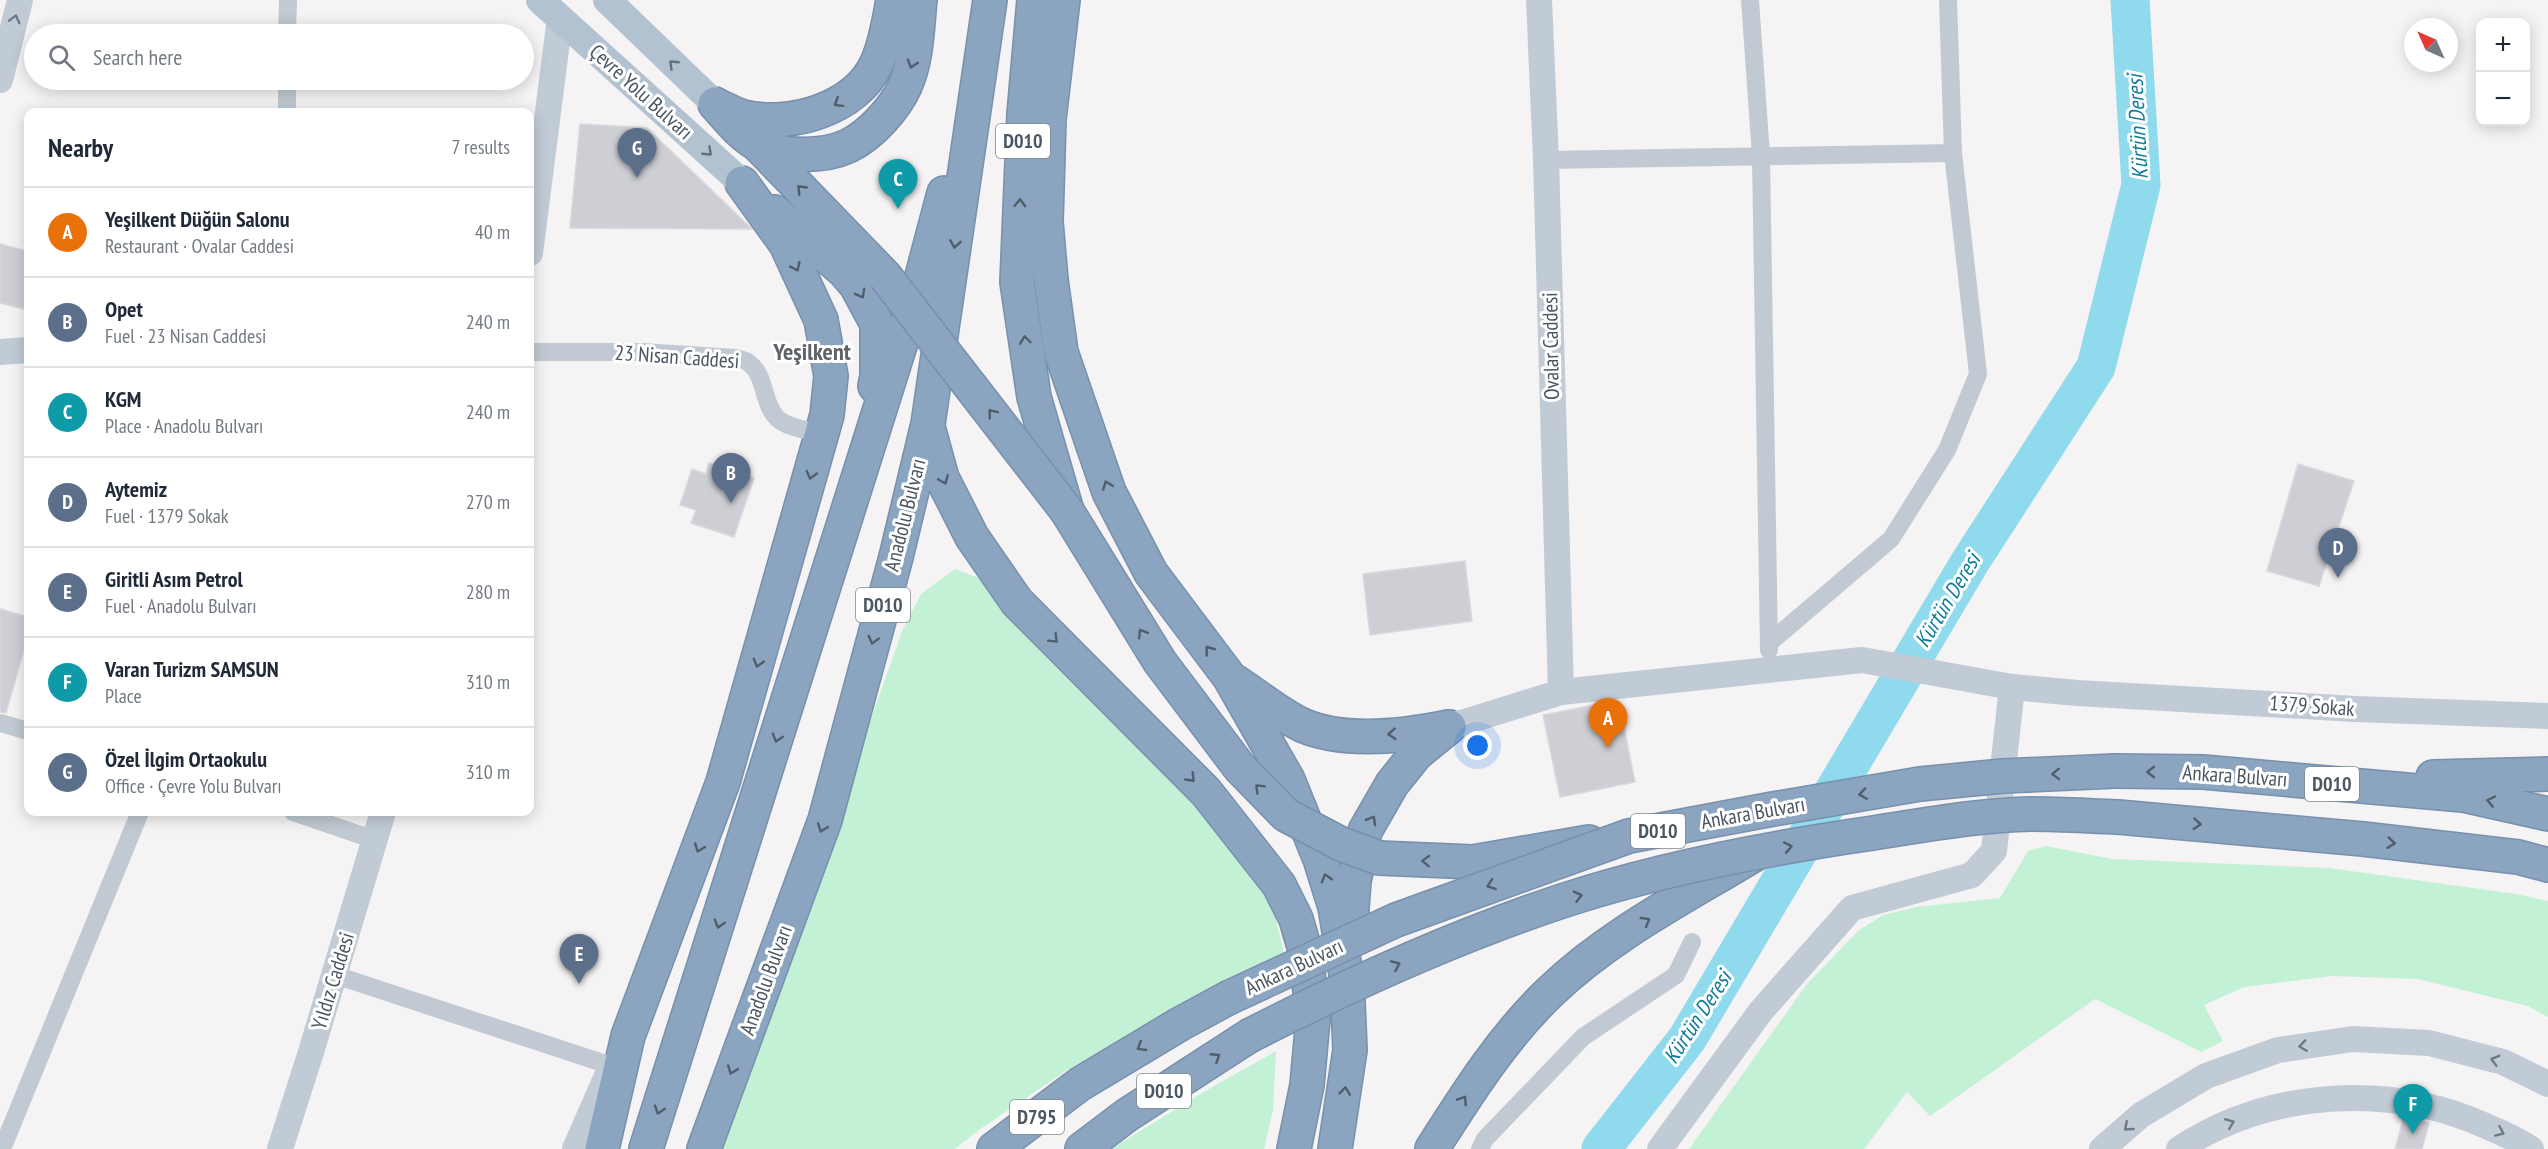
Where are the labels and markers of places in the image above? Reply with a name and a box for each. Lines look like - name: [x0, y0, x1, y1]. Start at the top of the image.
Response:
- pin: G: [618, 128, 656, 178]
- pin: C: [878, 160, 918, 209]
- pin: B: [712, 454, 750, 503]
- pin: D: [2318, 528, 2358, 578]
- pin: A: [1588, 698, 1628, 748]
- pin: E: [560, 934, 598, 984]
- pin: F: [2394, 1084, 2432, 1134]

